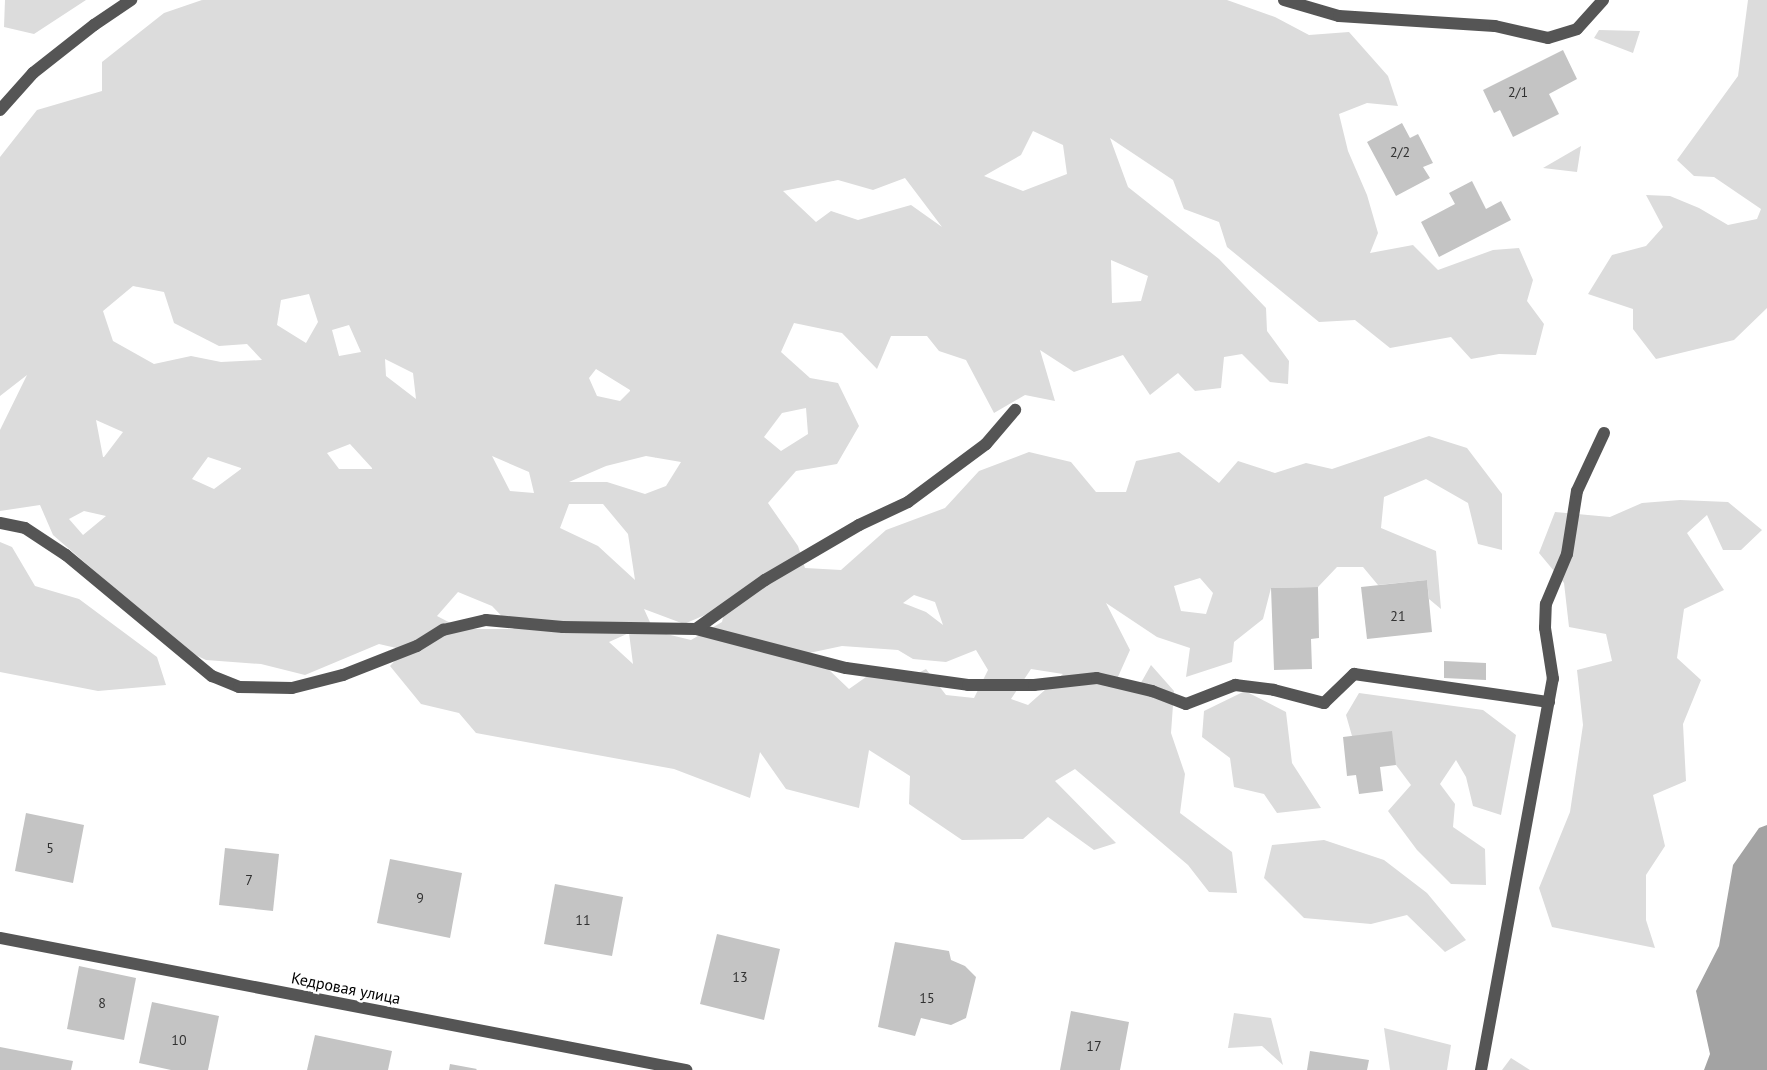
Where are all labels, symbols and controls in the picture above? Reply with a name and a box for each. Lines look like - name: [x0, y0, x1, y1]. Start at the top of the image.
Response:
- house number: 2/1: [1508, 84, 1528, 100]
- house number: 2/2: [1390, 144, 1410, 160]
- house number: 21: [1390, 608, 1406, 624]
- house number: 5: [46, 840, 54, 856]
- house number: 7: [245, 872, 253, 888]
- house number: 9: [416, 890, 424, 906]
- house number: 11: [575, 912, 591, 928]
- street label: Кедровая улица: [290, 968, 402, 1008]
- house number: 13: [732, 969, 748, 985]
- house number: 15: [919, 990, 935, 1006]
- house number: 8: [98, 995, 106, 1011]
- house number: 10: [171, 1032, 187, 1048]
- house number: 17: [1086, 1038, 1102, 1054]

